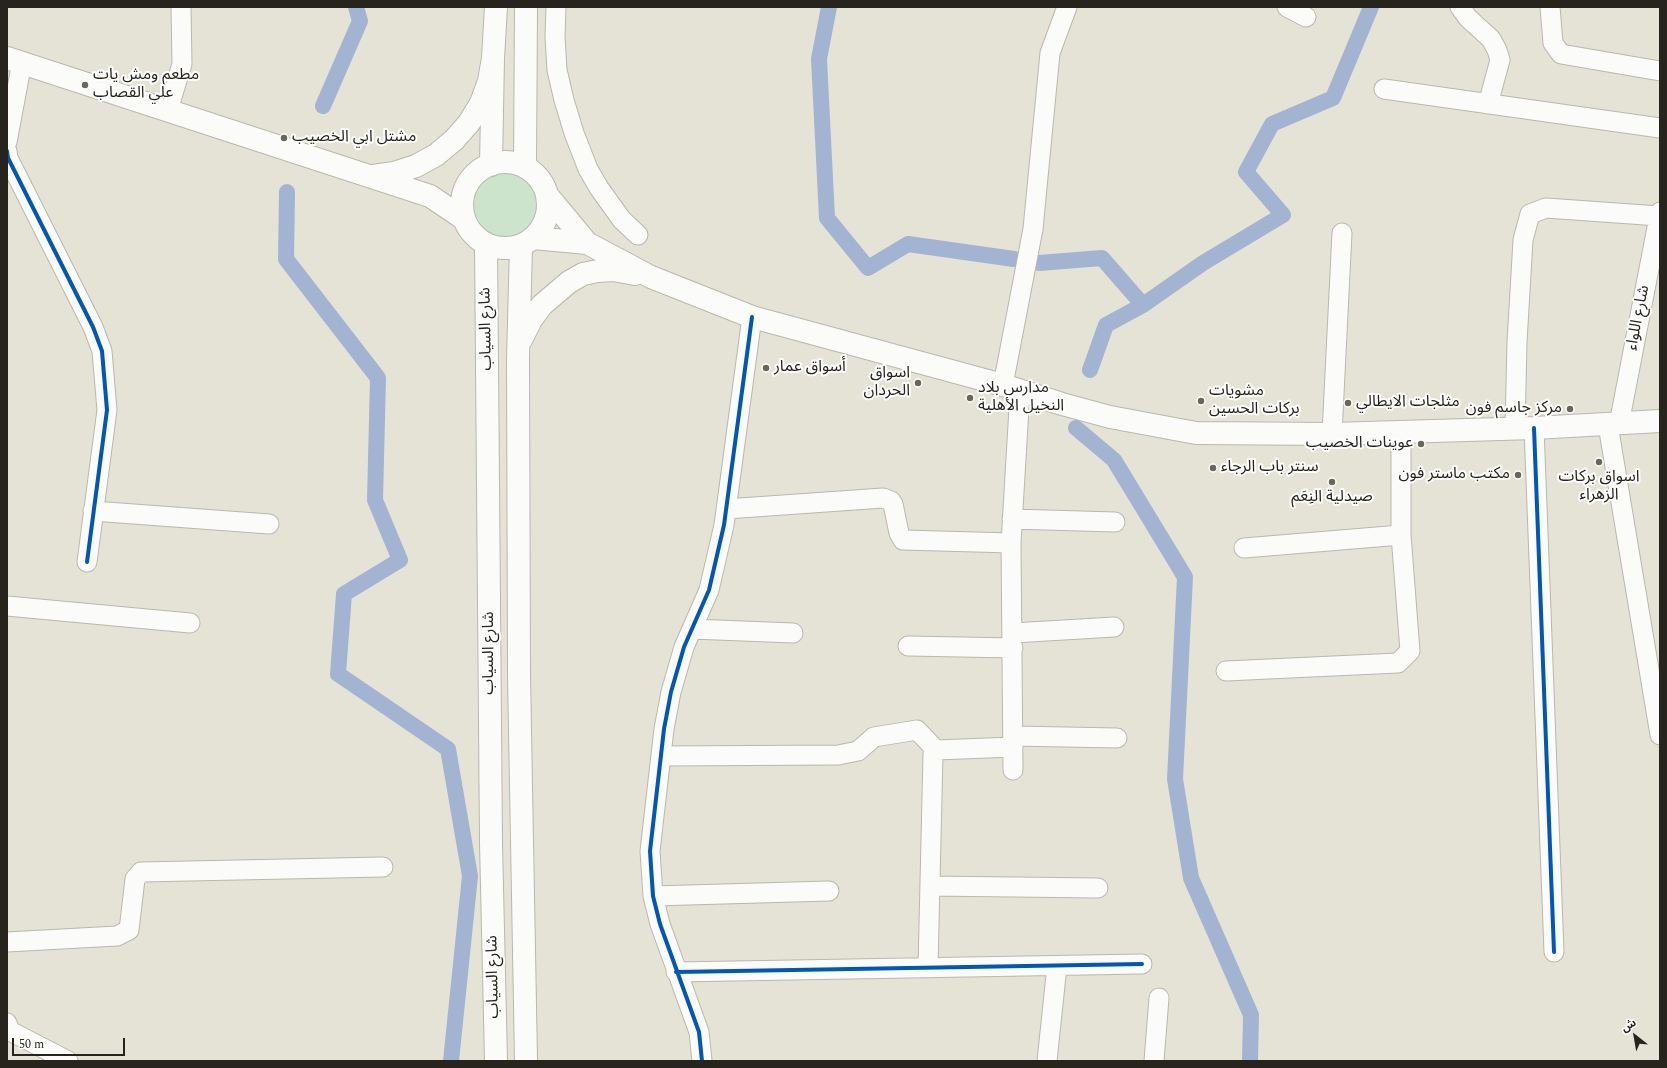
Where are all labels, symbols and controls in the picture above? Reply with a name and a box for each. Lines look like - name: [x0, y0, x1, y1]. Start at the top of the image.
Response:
- place label: مطعم ومش يات علي القصاب: [93, 66, 199, 104]
- marker: مطعم ومش يات علي القصاب: [80, 80, 90, 90]
- place label: مشتل ابي الخصيب: [292, 128, 416, 148]
- marker: مشتل ابي الخصيب: [279, 133, 289, 143]
- street label: شارع اللواء: [1623, 284, 1655, 352]
- street label: شارع السياب: [477, 287, 497, 371]
- place label: أسواق عمار: [774, 358, 846, 378]
- marker: أسواق عمار: [761, 363, 771, 373]
- place label: اسواق الحردان: [864, 364, 910, 402]
- marker: اسواق الحردان: [913, 378, 923, 388]
- place label: مدارس بلاد النخيل الأهلية: [978, 379, 1064, 417]
- place label: مشويات بركات الحسين: [1209, 382, 1300, 420]
- marker: مدارس بلاد النخيل الأهلية: [965, 393, 975, 403]
- place label: مثلجات الايطالي: [1356, 393, 1460, 413]
- marker: مشويات بركات الحسين: [1196, 396, 1206, 406]
- marker: مثلجات الايطالي: [1343, 398, 1353, 408]
- place label: مركز جاسم فون: [1466, 399, 1562, 419]
- marker: مركز جاسم فون: [1565, 404, 1575, 414]
- place label: عوينات الخصيب: [1306, 434, 1413, 454]
- marker: عوينات الخصيب: [1416, 439, 1426, 449]
- marker: اسواق بركات الزهراء: [1594, 457, 1604, 467]
- place label: سنتر باب الرجاء: [1221, 458, 1319, 478]
- marker: سنتر باب الرجاء: [1208, 463, 1218, 473]
- place label: مكتب ماستر فون: [1398, 465, 1510, 485]
- place label: اسواق بركات الزهراء: [1558, 468, 1640, 506]
- marker: مكتب ماستر فون: [1513, 470, 1523, 480]
- marker: صيدلية النِعَم: [1327, 477, 1337, 487]
- place label: صيدلية النِعَم: [1291, 488, 1373, 508]
- street label: شارع السياب: [480, 611, 500, 695]
- street label: شارع السياب: [484, 935, 504, 1019]
- text: ش: [1618, 1014, 1639, 1036]
- north arrow: [1615, 1016, 1655, 1056]
- scale bar: [14, 1030, 127, 1056]
- text: 50 m: [19, 1035, 44, 1054]

